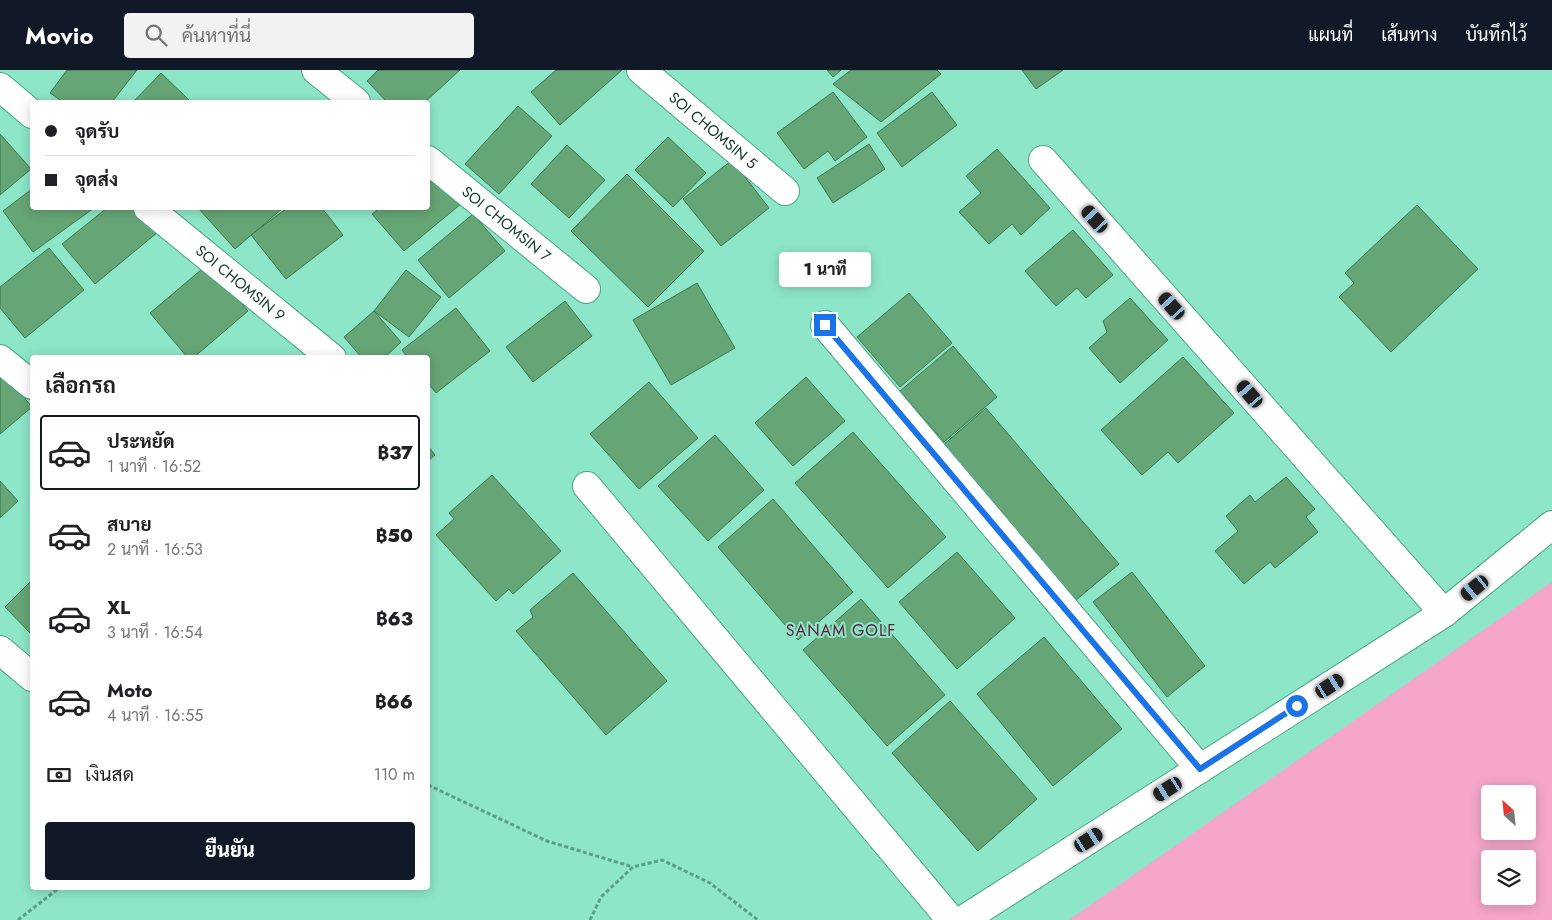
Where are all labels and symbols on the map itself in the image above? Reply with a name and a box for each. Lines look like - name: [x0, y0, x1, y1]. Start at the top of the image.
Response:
- street label: SOI CHOMSIN 5: [664, 87, 762, 174]
- street label: SOI CHOMSIN 7: [457, 181, 556, 267]
- car: [1079, 203, 1110, 235]
- street label: SOI CHOMSIN 9: [191, 240, 290, 326]
- callout: 1 นาที: [779, 252, 871, 288]
- car: [1156, 290, 1187, 322]
- route end: [814, 314, 836, 336]
- car: [1234, 378, 1265, 410]
- car: [1458, 573, 1491, 603]
- district label: SANAM GOLF: [786, 619, 896, 642]
- car: [1313, 672, 1346, 700]
- route start: [1286, 695, 1308, 717]
- car: [1151, 775, 1184, 803]
- north arrow: [1481, 785, 1536, 840]
- car: [1072, 826, 1105, 854]

